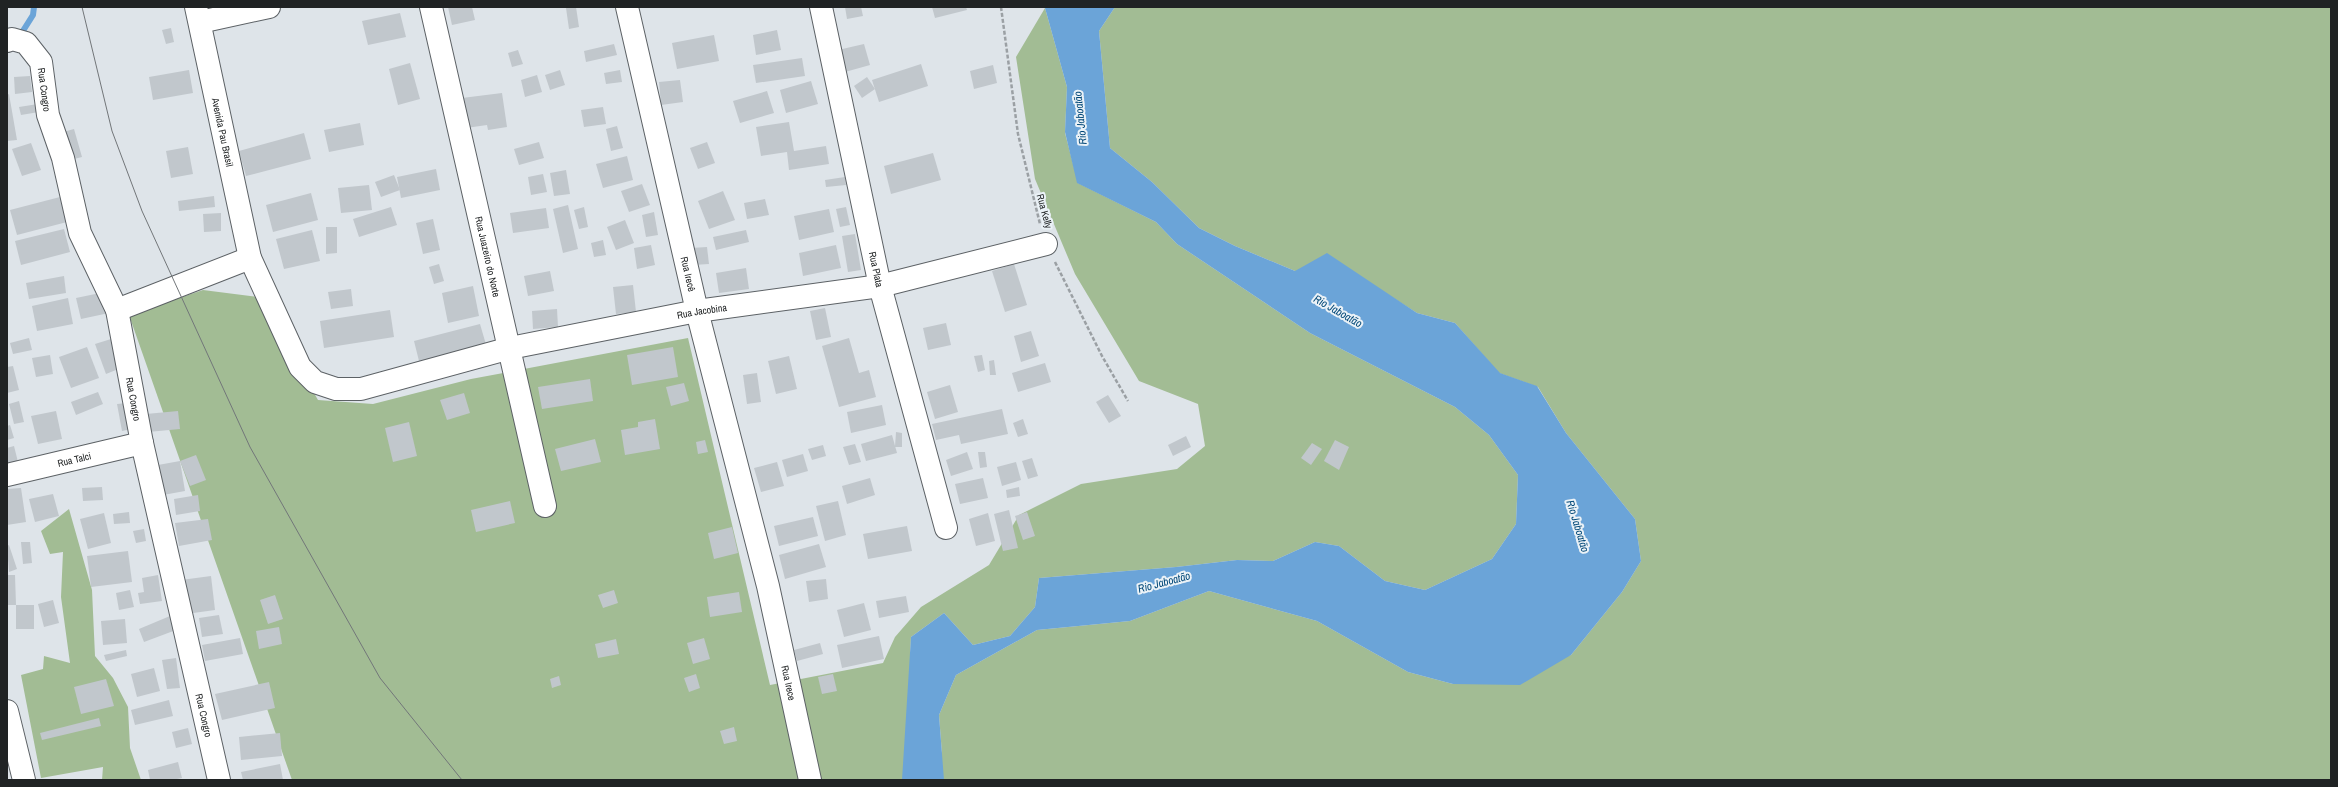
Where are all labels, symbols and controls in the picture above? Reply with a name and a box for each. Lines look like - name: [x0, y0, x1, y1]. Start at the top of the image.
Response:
- street label: Rua Congro: [35, 67, 54, 113]
- water label: Rio Jaboatão: [1070, 91, 1090, 145]
- street label: Avenida Pau Brasil: [208, 96, 236, 168]
- street label: Rua Kelly: [1034, 192, 1056, 231]
- street label: Rua Juazeiro do Norte: [472, 215, 503, 299]
- street label: Rua Plata: [866, 250, 886, 289]
- street label: Rua Irecê: [678, 255, 698, 293]
- water label: Rio Jaboatão: [1311, 292, 1365, 330]
- street label: Rua Jacobina: [676, 301, 728, 322]
- street label: Rua Congro: [123, 376, 144, 422]
- street label: Rua Talci: [56, 449, 92, 470]
- water label: Rio Jaboatão: [1563, 498, 1593, 554]
- water label: Rio Jaboatão: [1136, 568, 1192, 596]
- street label: Rua Irece: [778, 664, 799, 702]
- street label: Rua Congro: [192, 692, 215, 739]

